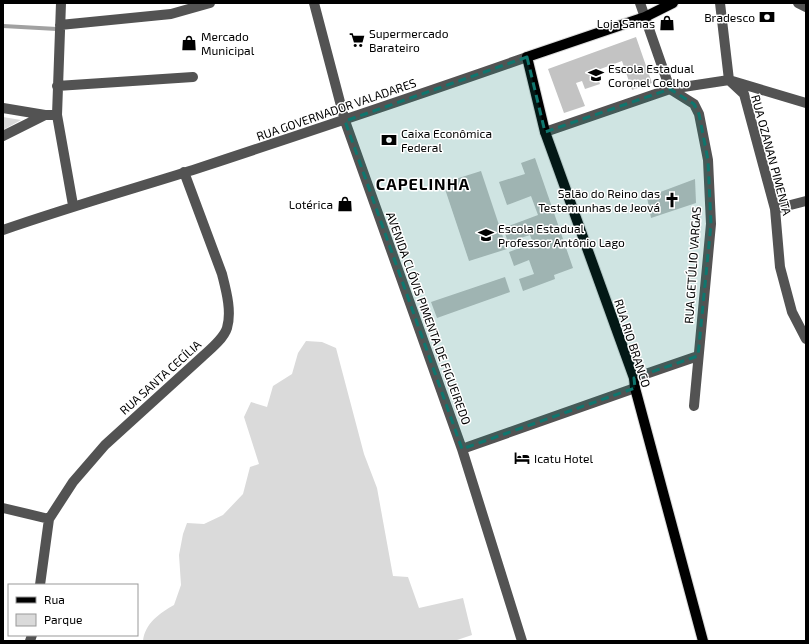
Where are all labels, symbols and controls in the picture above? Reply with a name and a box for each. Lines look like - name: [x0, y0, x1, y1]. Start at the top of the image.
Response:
- bank icon: Bradesco: [758, 8, 776, 26]
- place label: Bradesco: [704, 10, 755, 24]
- shop icon: Loja Sanas: [658, 14, 676, 32]
- place label: Loja Sanas: [597, 16, 655, 31]
- place label: Supermercado Barateiro: [369, 26, 449, 54]
- place label: Mercado Municipal: [201, 29, 255, 57]
- supermarket icon: Supermercado Barateiro: [348, 31, 366, 49]
- shop icon: Mercado Municipal: [180, 34, 198, 52]
- place label: Escola Estadual Coronel Coelho: [608, 61, 695, 89]
- school or university icon: Escola Estadual Coronel Coelho: [587, 66, 605, 84]
- street label: RUA GOVERNADOR VALADARES: [254, 75, 418, 143]
- street label: RUA OZANAN PIMENTA: [749, 93, 795, 217]
- place label: Caixa Econômica Federal: [401, 126, 492, 154]
- bank icon: Caixa Econômica Federal: [380, 131, 398, 149]
- district label: CAPELINHA: [376, 174, 470, 193]
- place label: Salão do Reino das Testemunhas de Jeová: [538, 186, 660, 214]
- church icon: Salão do Reino das Testemunhas de Jeová: [663, 191, 681, 209]
- shop icon: Lotérica: [336, 195, 354, 213]
- place label: Lotérica: [289, 197, 333, 211]
- street label: RUA GETÚLIO VARGAS: [681, 206, 703, 324]
- street label: AVENIDA CLÓVIS PIMENTA DE FIGUEIREDO: [384, 210, 474, 426]
- place label: Escola Estadual Professor Antônio Lago: [498, 221, 625, 249]
- school or university icon: Escola Estadual Professor Antônio Lago: [477, 226, 495, 244]
- street label: RUA RIO BRANCO: [612, 297, 654, 389]
- street label: RUA SANTA CECÍLIA: [117, 337, 204, 417]
- hotel icon: Icatu Hotel: [513, 449, 531, 467]
- place label: Icatu Hotel: [534, 451, 594, 465]
- legend: [8, 584, 138, 636]
- text: Rua: [44, 592, 65, 606]
- text: Parque: [44, 612, 82, 626]

